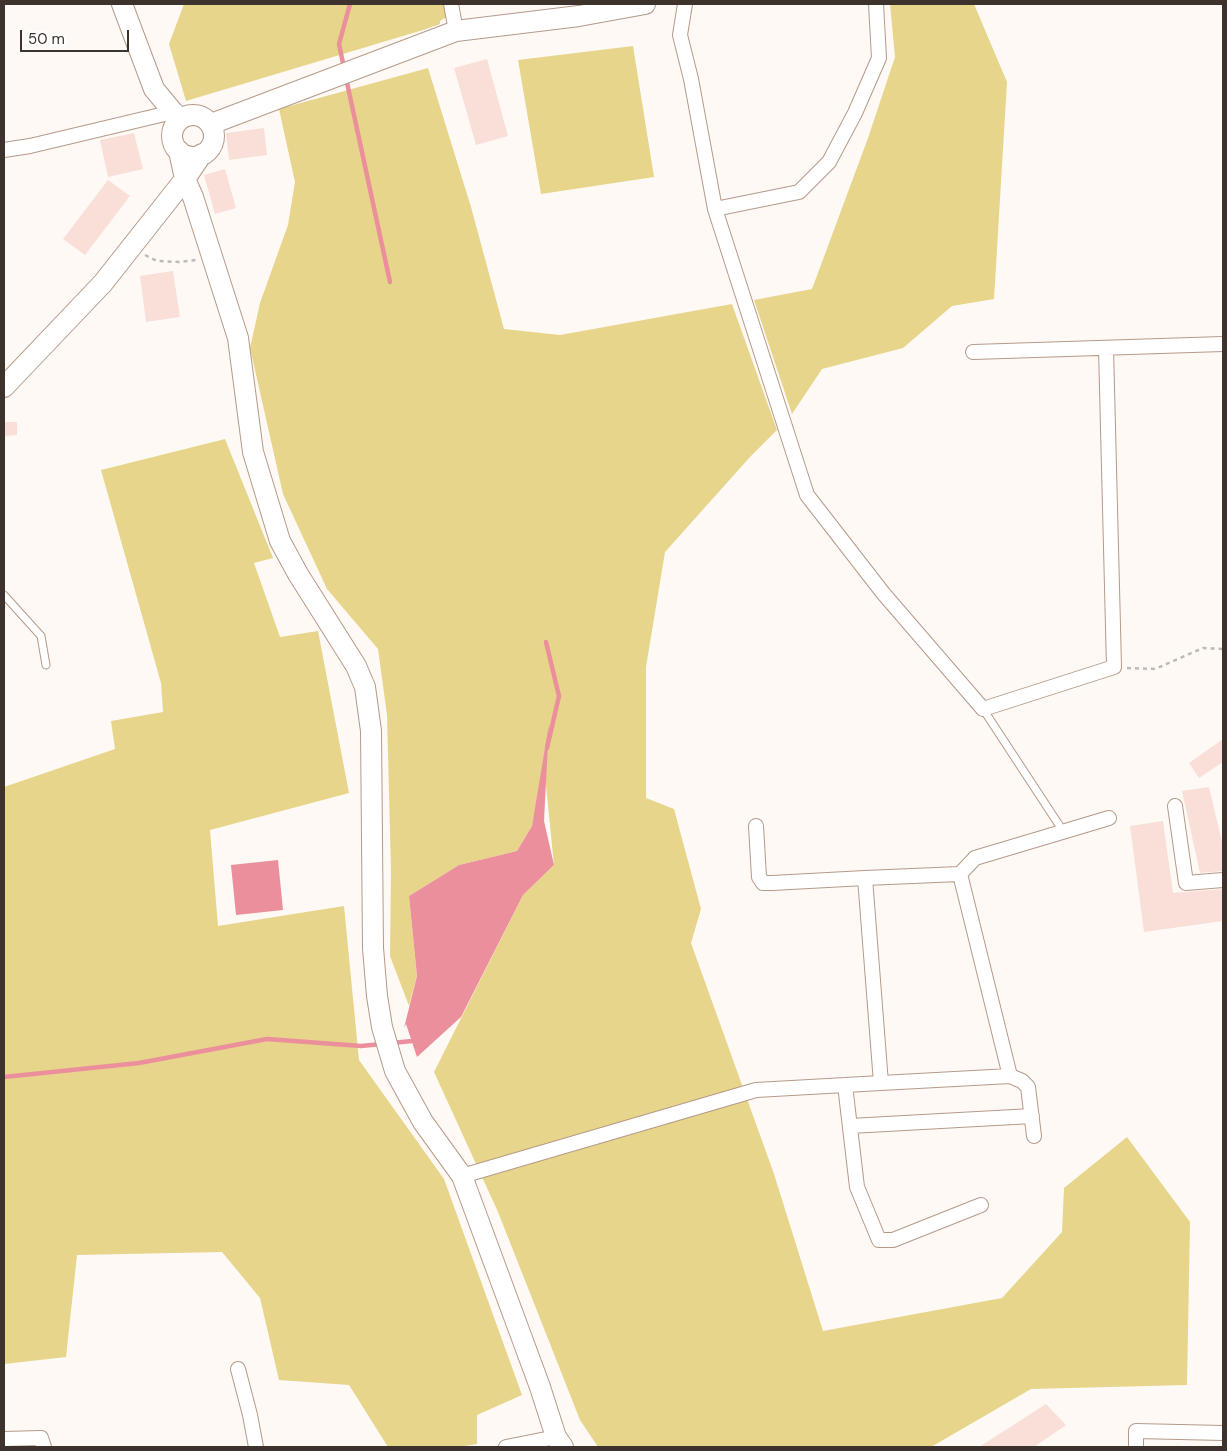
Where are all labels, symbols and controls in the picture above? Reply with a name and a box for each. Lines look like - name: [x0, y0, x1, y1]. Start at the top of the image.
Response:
- scale bar: [22, 20, 131, 52]
- text: 50 m: [28, 29, 65, 49]

